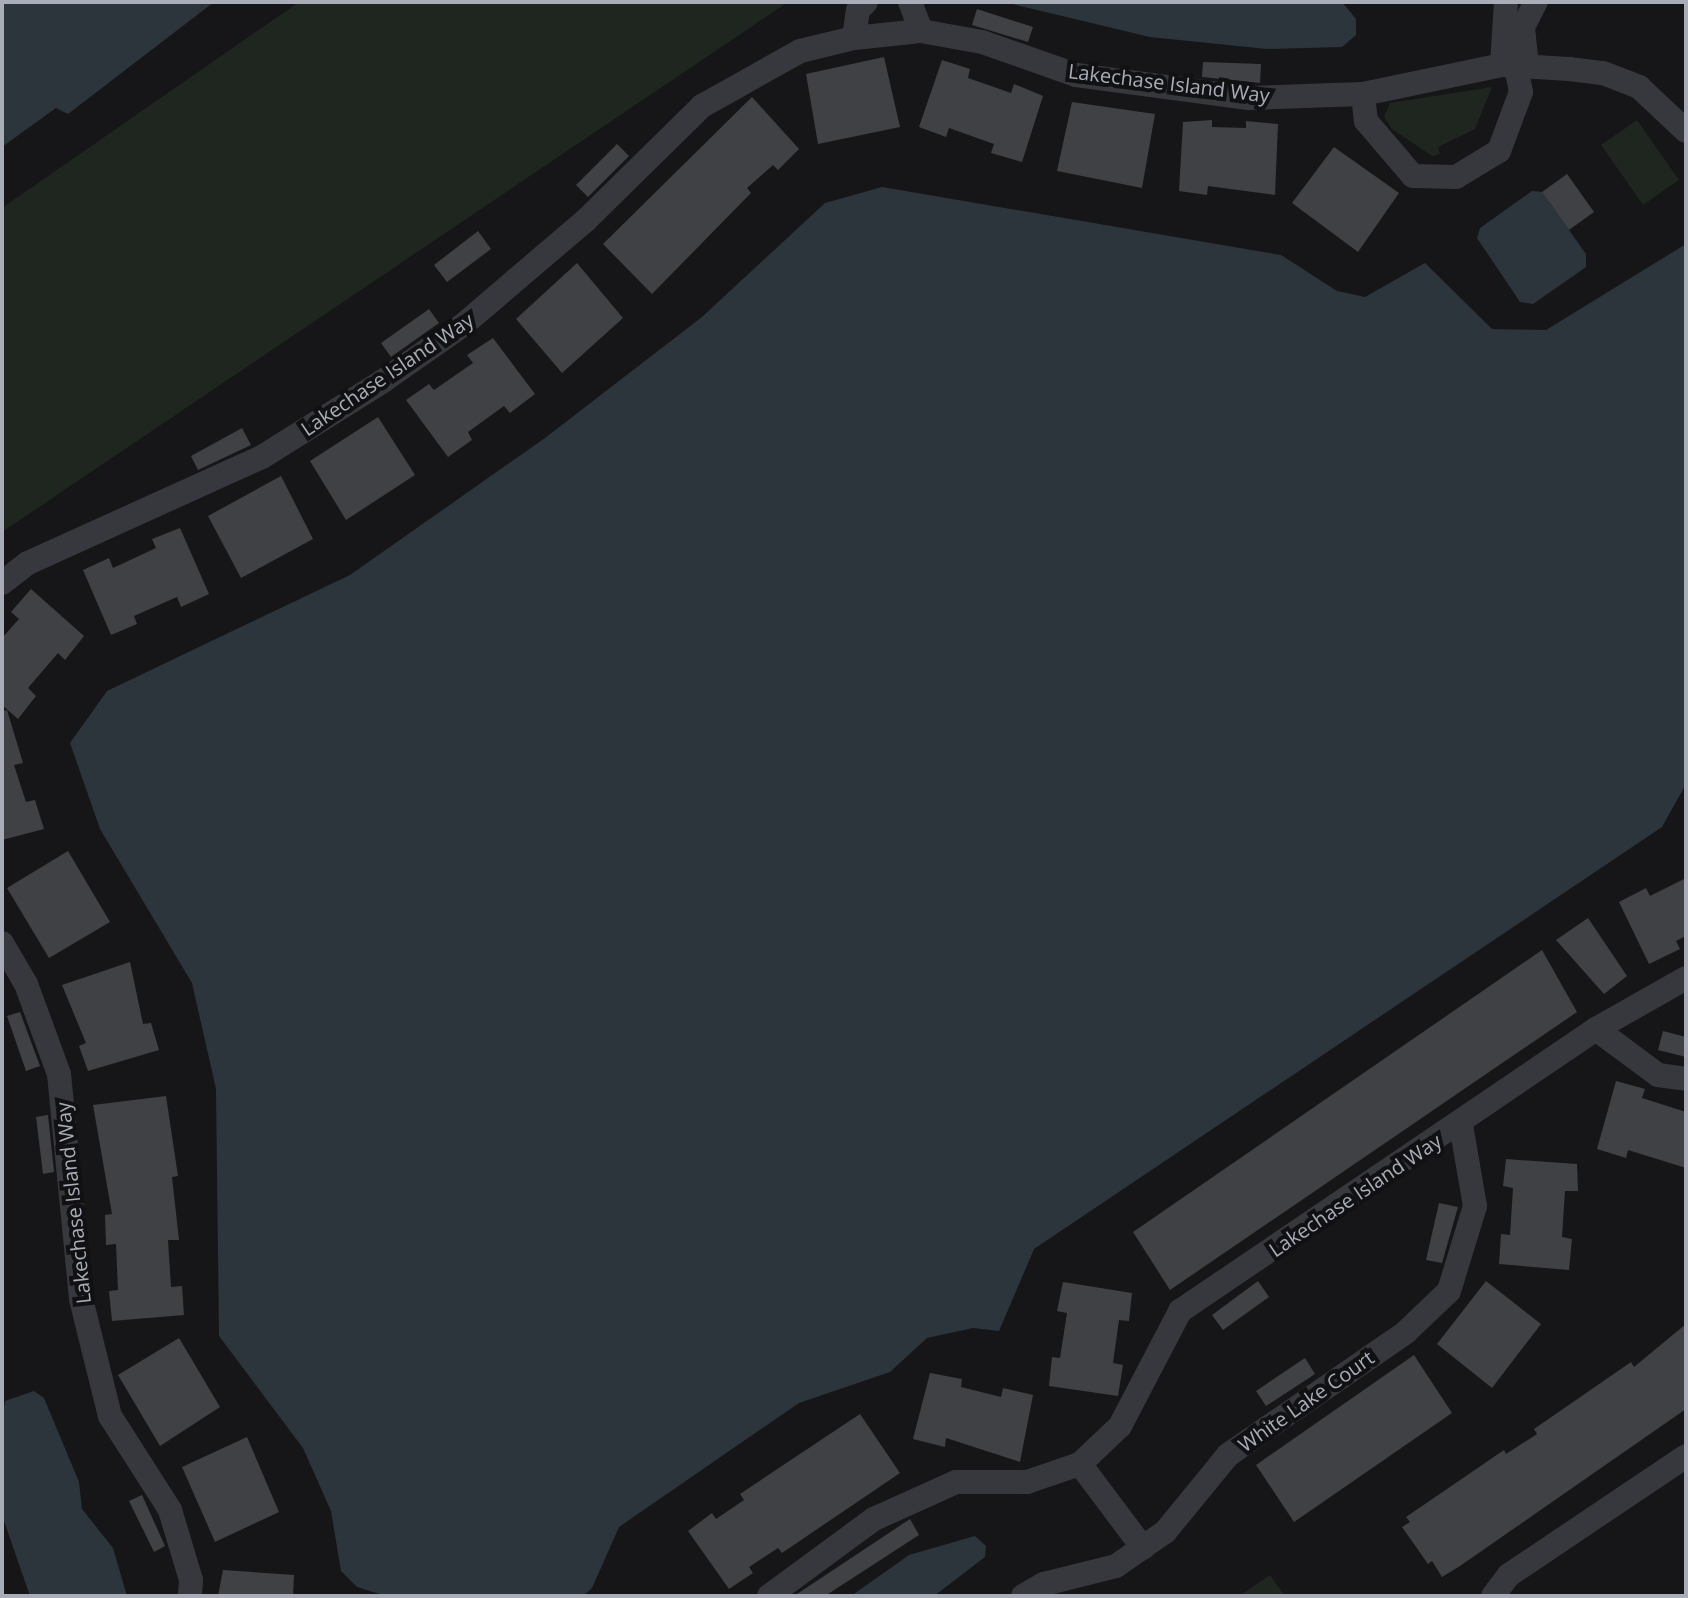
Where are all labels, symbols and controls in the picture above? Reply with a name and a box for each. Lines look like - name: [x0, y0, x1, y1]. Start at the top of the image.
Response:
- street label: Lakechase Island Way: [1067, 59, 1271, 107]
- street label: Lakechase Island Way: [296, 307, 478, 441]
- street label: Lakechase Island Way: [50, 1101, 96, 1305]
- street label: Lakechase Island Way: [1264, 1128, 1446, 1262]
- street label: White Lake Court: [1234, 1345, 1378, 1457]

